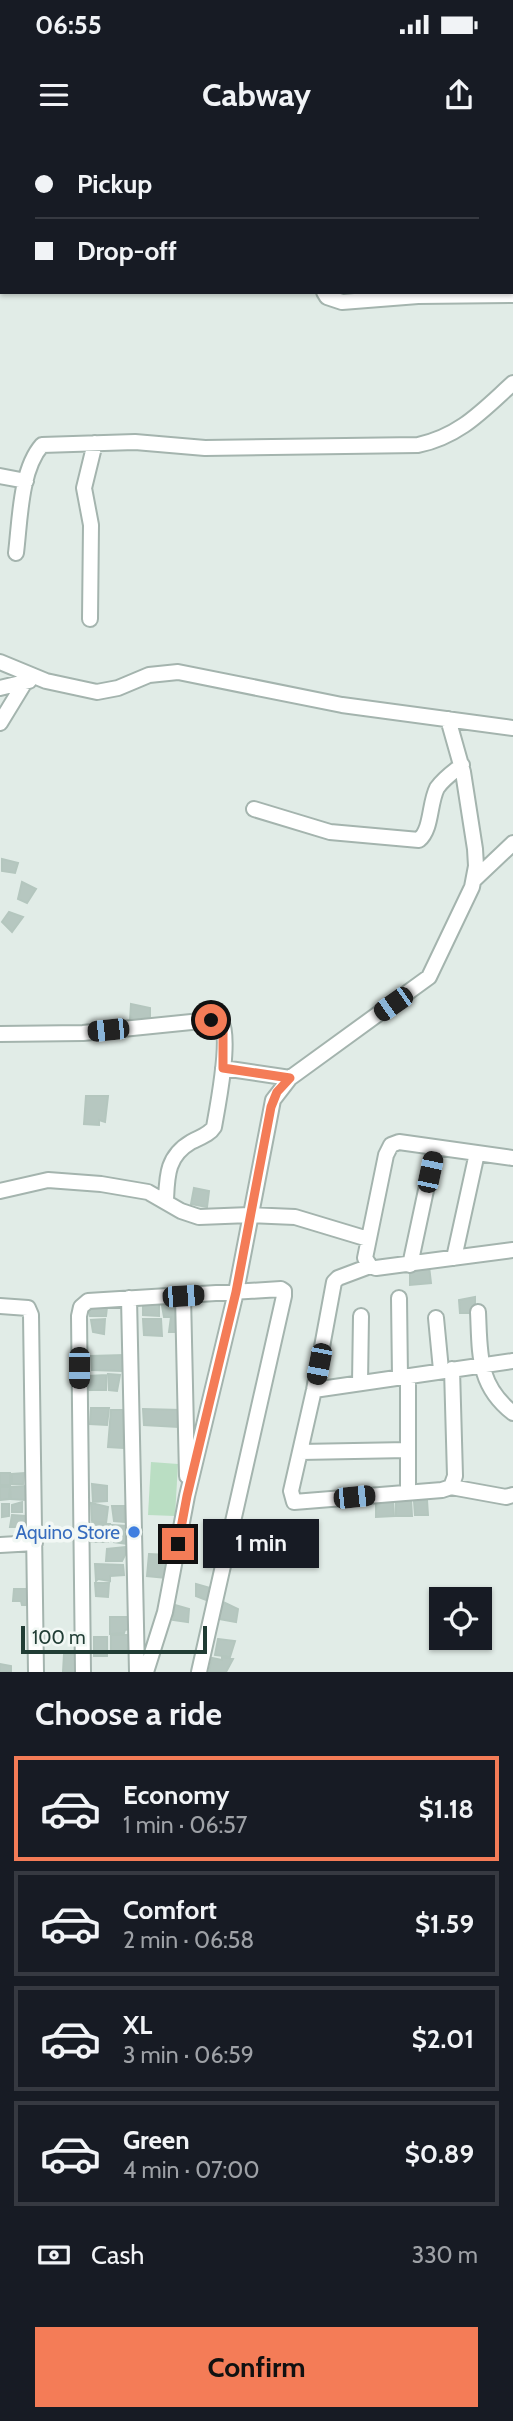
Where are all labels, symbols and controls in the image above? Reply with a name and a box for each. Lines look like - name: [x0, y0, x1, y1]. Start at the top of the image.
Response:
- text: 06:55: [35, 9, 102, 41]
- text: Cabway: [202, 75, 311, 114]
- icon: menu: [35, 76, 73, 114]
- icon: share: [440, 76, 478, 114]
- text: Pickup: [77, 168, 152, 200]
- text: Drop-off: [77, 235, 177, 267]
- car: [370, 983, 417, 1025]
- route start: [195, 1004, 227, 1036]
- car: [87, 1017, 130, 1043]
- car: [416, 1149, 445, 1195]
- car: [162, 1284, 205, 1308]
- car: [305, 1341, 334, 1387]
- car: [69, 1347, 90, 1389]
- car: [333, 1484, 376, 1510]
- callout: 1 min: [202, 1520, 318, 1568]
- place label: Aquino Store: [16, 1521, 120, 1544]
- marker: Aquino Store: [126, 1524, 142, 1540]
- route end: [162, 1528, 194, 1560]
- text: 1 min: [235, 1529, 287, 1557]
- map controls: [429, 1587, 492, 1650]
- button: locate: [429, 1587, 492, 1650]
- scale bar: [21, 1623, 206, 1655]
- text: 100 m: [32, 1626, 86, 1649]
- text: Choose a ride: [35, 1694, 222, 1733]
- icon: car: [39, 1777, 102, 1840]
- text: Economy: [123, 1779, 229, 1811]
- text: $1.18: [419, 1793, 474, 1825]
- text: 1 min · 06:57: [123, 1811, 247, 1839]
- icon: car: [39, 1892, 102, 1955]
- text: Comfort: [123, 1894, 217, 1926]
- text: $1.59: [415, 1908, 474, 1940]
- text: 2 min · 06:58: [123, 1926, 254, 1954]
- icon: car: [39, 2007, 102, 2070]
- text: XL: [123, 2009, 152, 2041]
- text: $2.01: [412, 2023, 474, 2055]
- text: 3 min · 06:59: [123, 2041, 254, 2069]
- icon: car: [39, 2122, 102, 2185]
- text: Green: [123, 2124, 190, 2156]
- text: $0.89: [405, 2138, 474, 2170]
- text: 4 min · 07:00: [123, 2156, 259, 2184]
- icon: cash: [35, 2236, 73, 2274]
- text: Cash: [91, 2239, 144, 2271]
- text: 330 m: [412, 2241, 478, 2269]
- button: Confirm: [35, 2327, 478, 2407]

